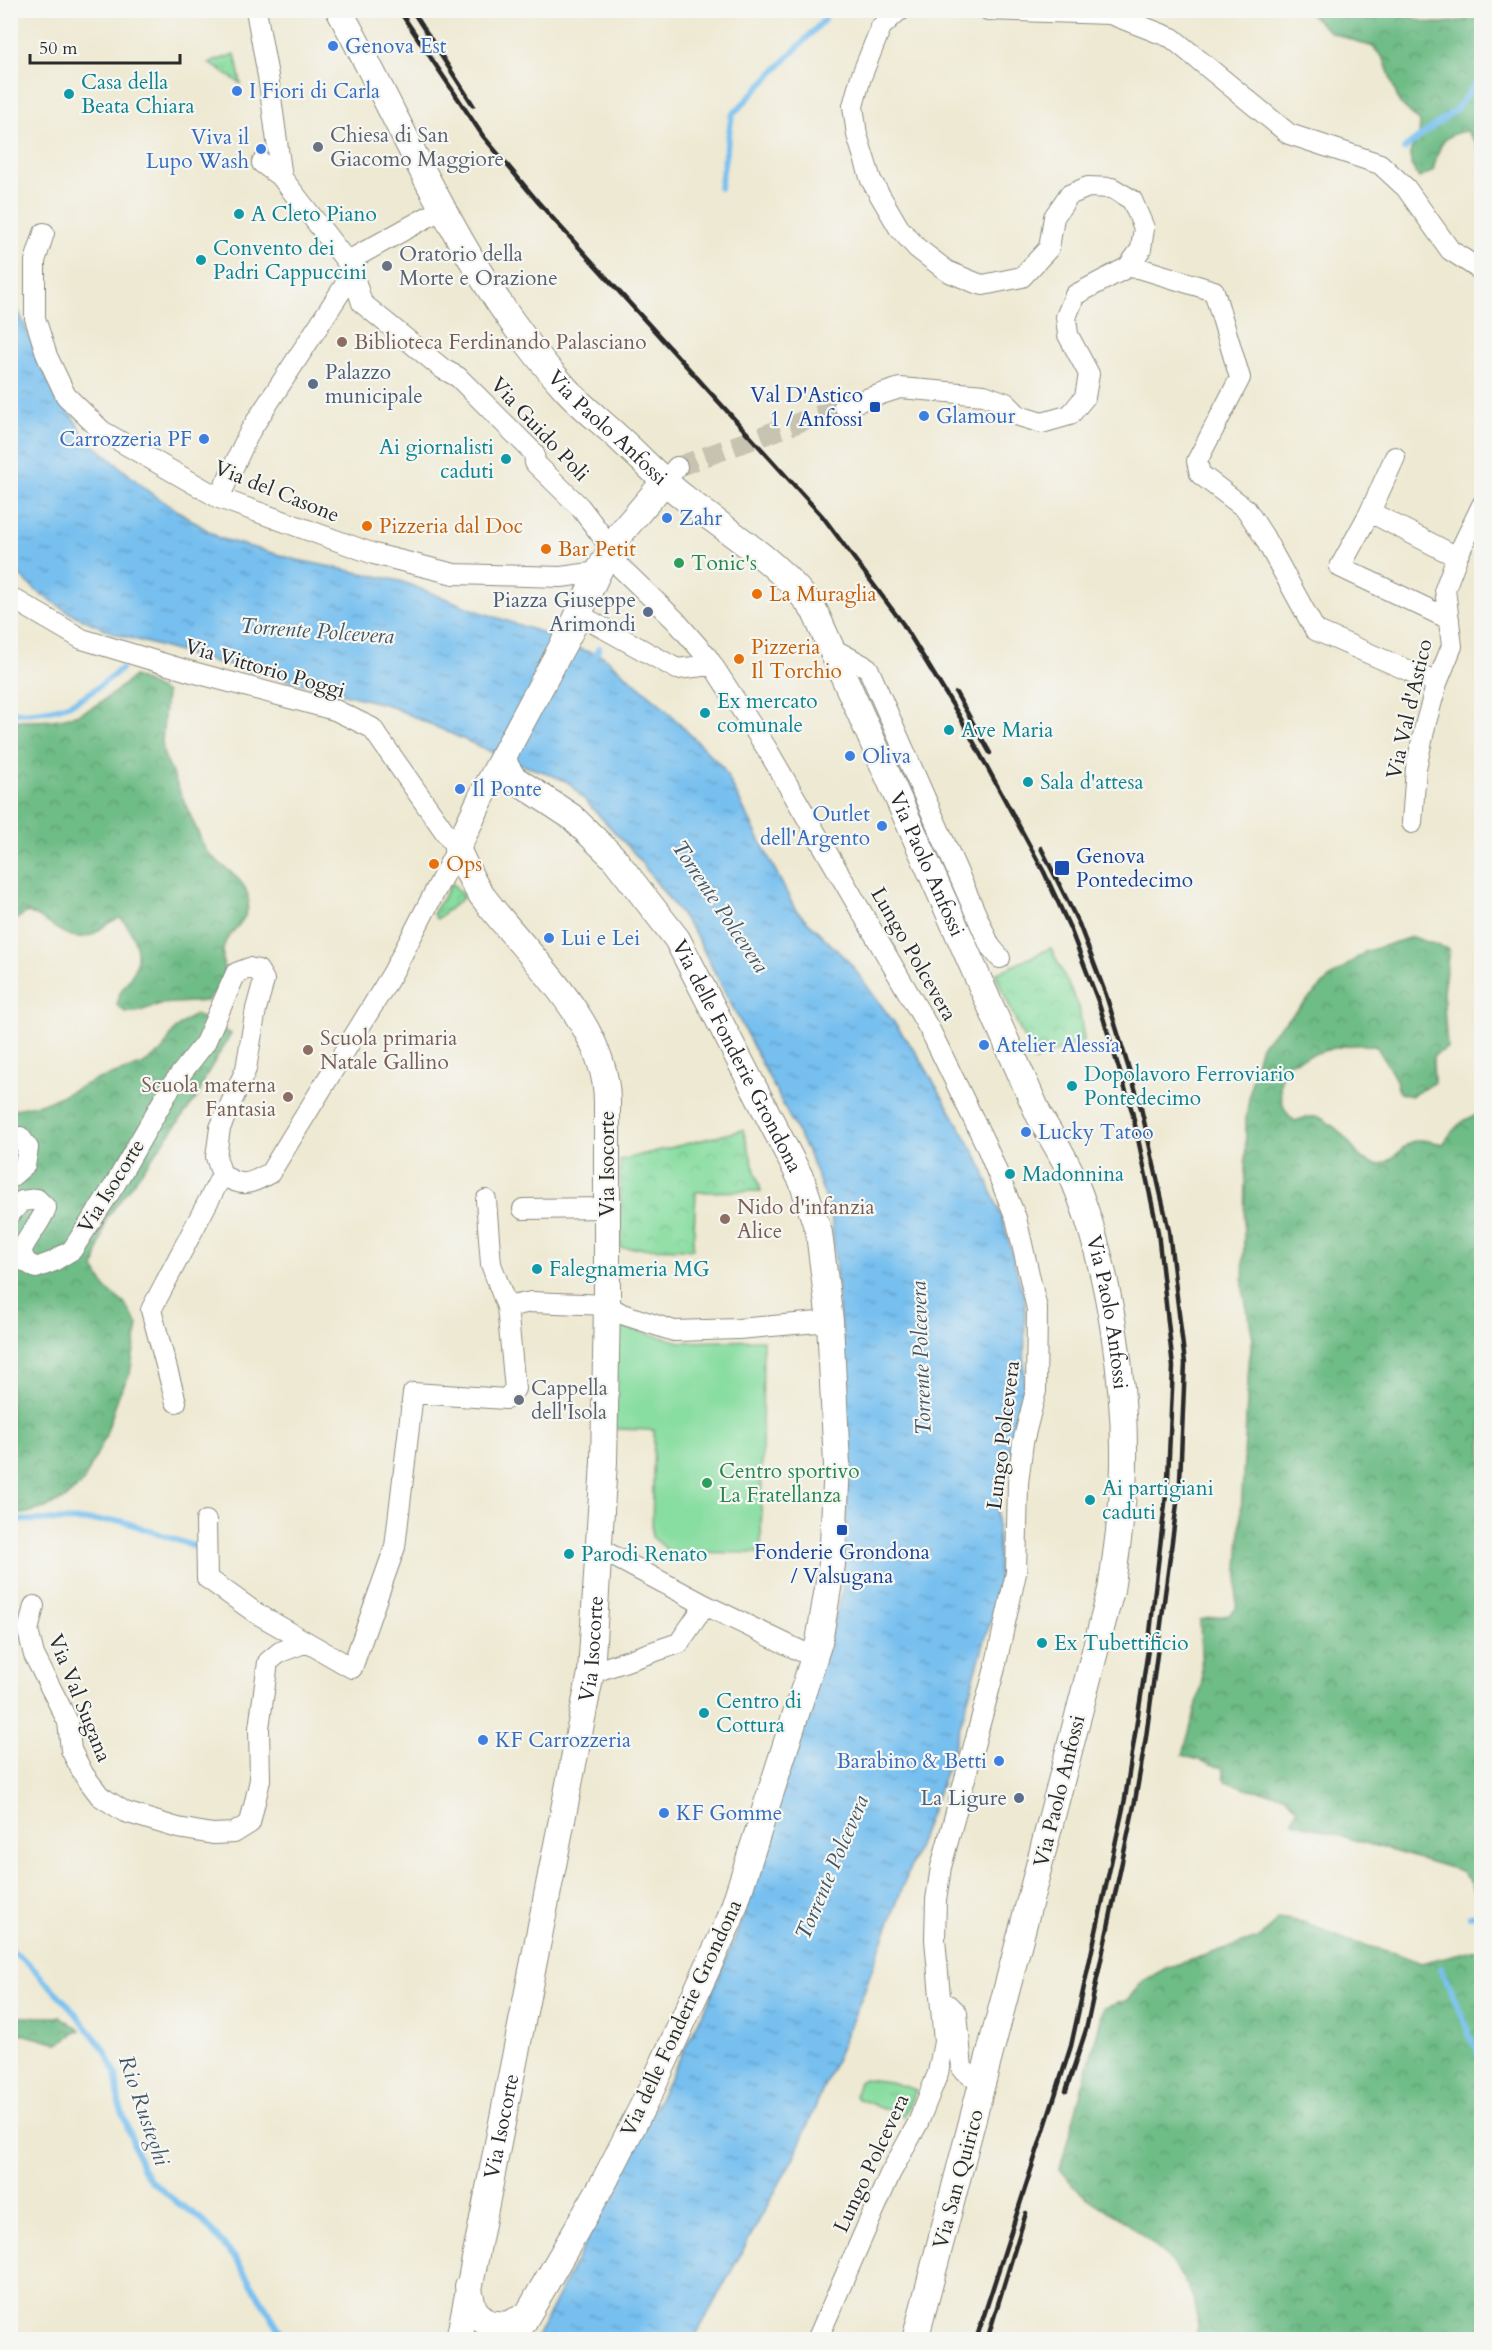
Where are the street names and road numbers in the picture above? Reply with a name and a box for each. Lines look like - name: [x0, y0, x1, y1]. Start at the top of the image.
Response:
- street label: Via Paolo Anfossi: [541, 364, 674, 492]
- street label: Via Guido Poli: [484, 371, 596, 488]
- street label: Via del Casone: [210, 453, 344, 530]
- street label: Via Vittorio Poggi: [181, 632, 349, 705]
- street label: Via Val d'Astico: [1379, 636, 1440, 782]
- street label: Via Paolo Anfossi: [882, 787, 972, 941]
- street label: Lungo Polcevera: [863, 882, 964, 1026]
- street label: Via delle Fonderie Grondona: [665, 935, 809, 1178]
- street label: Via Isocorte: [593, 1111, 622, 1217]
- street label: Via Isocorte: [71, 1133, 152, 1239]
- street label: Via Paolo Anfossi: [1079, 1232, 1135, 1391]
- street label: Lungo Polcevera: [980, 1359, 1027, 1511]
- street label: Via Isocorte: [572, 1595, 611, 1705]
- street label: Via Val Sugana: [41, 1630, 118, 1766]
- street label: Via Paolo Anfossi: [1027, 1712, 1092, 1870]
- street label: Via delle Fonderie Grondona: [614, 1895, 749, 2141]
- street label: Via Isocorte: [477, 2071, 526, 2181]
- street label: Lungo Polcevera: [827, 2089, 916, 2237]
- street label: Via San Quirico: [926, 2106, 991, 2252]

